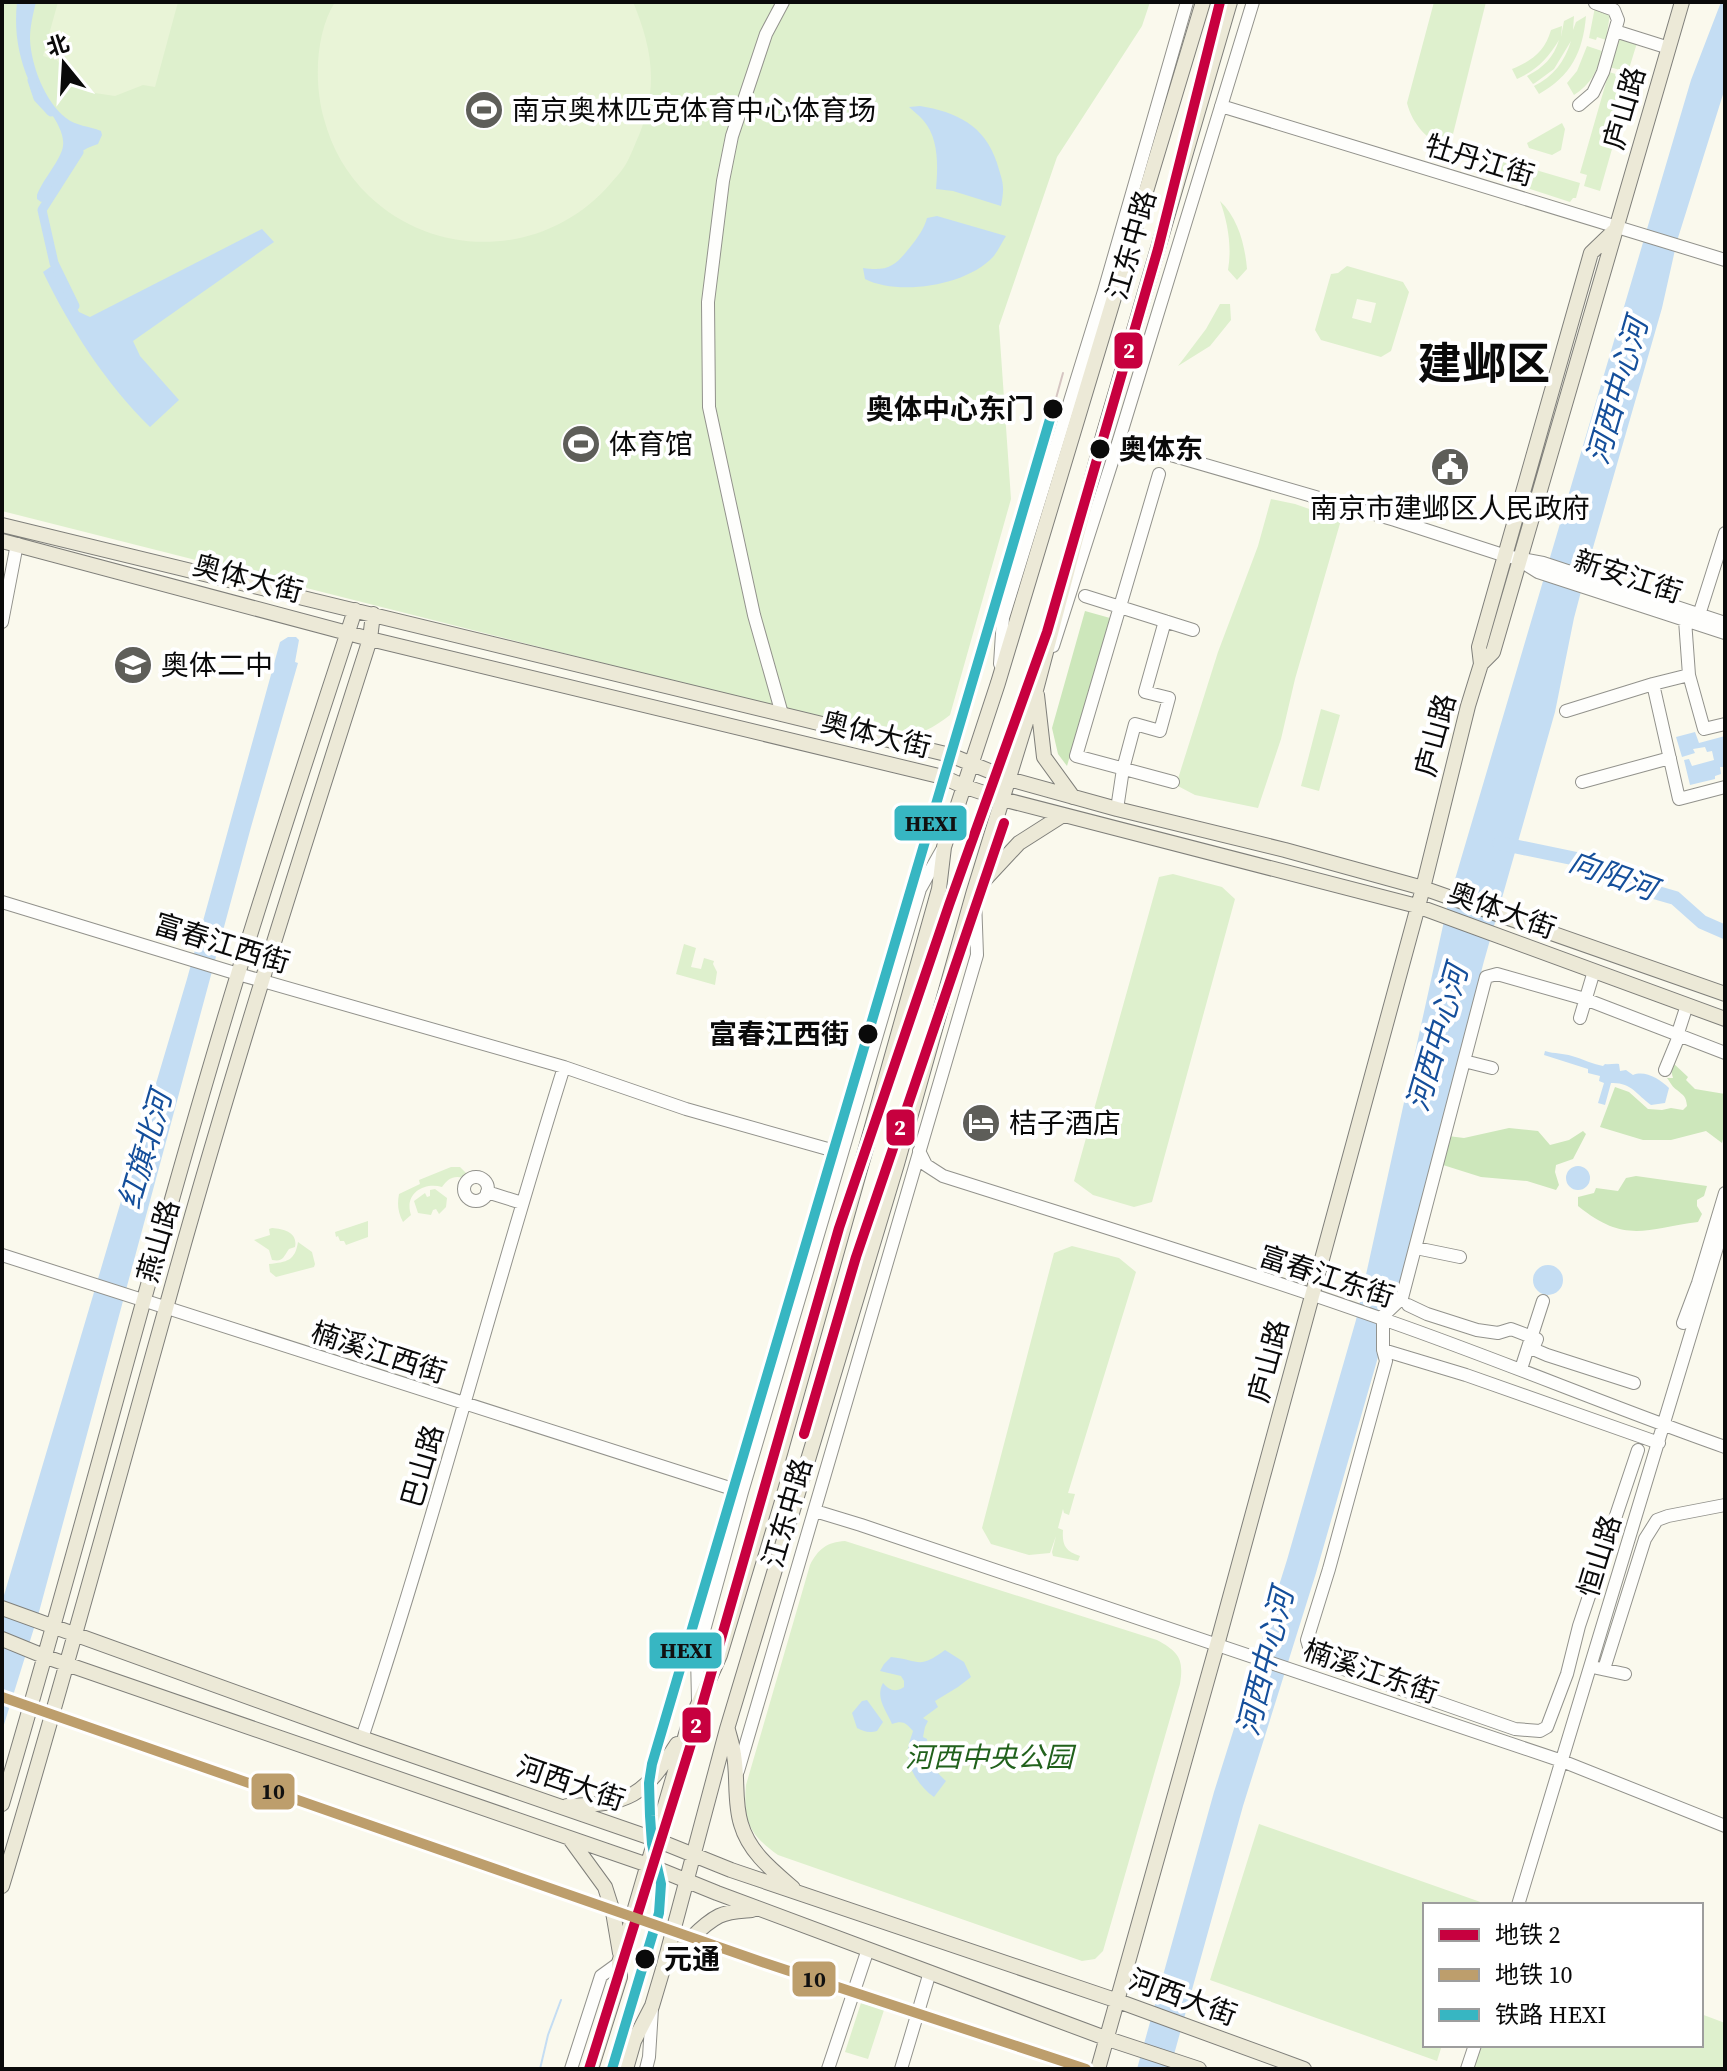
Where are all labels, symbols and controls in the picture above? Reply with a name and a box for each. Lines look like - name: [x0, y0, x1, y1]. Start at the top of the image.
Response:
- north arrow: [24, 24, 104, 104]
- text: 北: [43, 27, 73, 63]
- street label: 庐山路: [1594, 62, 1654, 154]
- sports icon: 南京奥林匹克体育中心体育场: [463, 89, 505, 131]
- place label: 南京奥林匹克体育中心体育场: [512, 91, 876, 129]
- street label: 牡丹江街: [1421, 125, 1539, 195]
- street label: 江东中路: [1097, 186, 1165, 304]
- water label: 河西中心河: [1577, 308, 1659, 469]
- line badge: 2: [1113, 331, 1144, 370]
- district label: 建邺区: [1418, 333, 1550, 394]
- text: 2: [1123, 335, 1135, 365]
- place label: 奥体中心东门: [866, 390, 1034, 428]
- marker: 奥体中心东门: [1041, 397, 1065, 421]
- sports icon: 体育馆: [560, 423, 602, 465]
- place label: 体育馆: [609, 425, 693, 463]
- place label: 奥体东: [1119, 430, 1203, 468]
- marker: 奥体东: [1088, 437, 1112, 461]
- public building icon: 南京市建邺区人民政府: [1429, 446, 1471, 488]
- place label: 南京市建邺区人民政府: [1310, 489, 1590, 527]
- street label: 新安江街: [1569, 541, 1687, 611]
- street label: 奥体大街: [189, 545, 307, 611]
- school or university icon: 奥体二中: [112, 644, 154, 686]
- place label: 奥体二中: [161, 646, 273, 684]
- street label: 庐山路: [1406, 690, 1464, 780]
- street label: 奥体大街: [817, 702, 935, 766]
- line badge: HEXI: [893, 804, 968, 842]
- text: HEXI: [905, 808, 957, 838]
- water label: 向阳河: [1564, 840, 1667, 911]
- street label: 奥体大街: [1443, 873, 1561, 947]
- street label: 富春江西街: [149, 904, 295, 982]
- water label: 河西中心河: [1397, 955, 1479, 1116]
- place label: 富春江西街: [709, 1015, 849, 1053]
- marker: 富春江西街: [856, 1022, 880, 1046]
- water label: 红旗北河: [109, 1082, 183, 1213]
- hotel icon: 桔子酒店: [960, 1102, 1002, 1144]
- place label: 桔子酒店: [1009, 1104, 1121, 1142]
- line badge: 2: [885, 1108, 916, 1147]
- text: 2: [894, 1112, 906, 1142]
- street label: 燕山路: [128, 1195, 188, 1287]
- street label: 富春江东街: [1255, 1236, 1399, 1316]
- street label: 楠溪江西街: [307, 1312, 451, 1392]
- street label: 庐山路: [1239, 1316, 1297, 1406]
- street label: 巴山路: [392, 1420, 452, 1512]
- street label: 江东中路: [753, 1454, 821, 1572]
- street label: 恒山路: [1569, 1510, 1629, 1602]
- water label: 河西中心河: [1227, 1579, 1304, 1740]
- street label: 楠溪江东街: [1299, 1630, 1443, 1712]
- line badge: HEXI: [648, 1631, 723, 1670]
- text: HEXI: [660, 1635, 712, 1665]
- line badge: 2: [681, 1706, 712, 1744]
- text: 2: [690, 1710, 702, 1740]
- park label: 河西中央公园: [905, 1738, 1077, 1776]
- street label: 河西大街: [512, 1747, 630, 1819]
- line badge: 10: [250, 1772, 296, 1811]
- text: 10: [261, 1776, 285, 1806]
- legend: [1423, 1903, 1703, 2047]
- text: 地铁 2: [1495, 1918, 1561, 1951]
- place label: 元通: [664, 1940, 720, 1978]
- marker: 元通: [633, 1947, 657, 1971]
- text: 地铁 10: [1495, 1958, 1573, 1991]
- line badge: 10: [791, 1960, 837, 1998]
- street label: 河西大街: [1124, 1960, 1242, 2034]
- text: 10: [802, 1964, 826, 1994]
- text: 铁路 HEXI: [1495, 1998, 1606, 2031]

